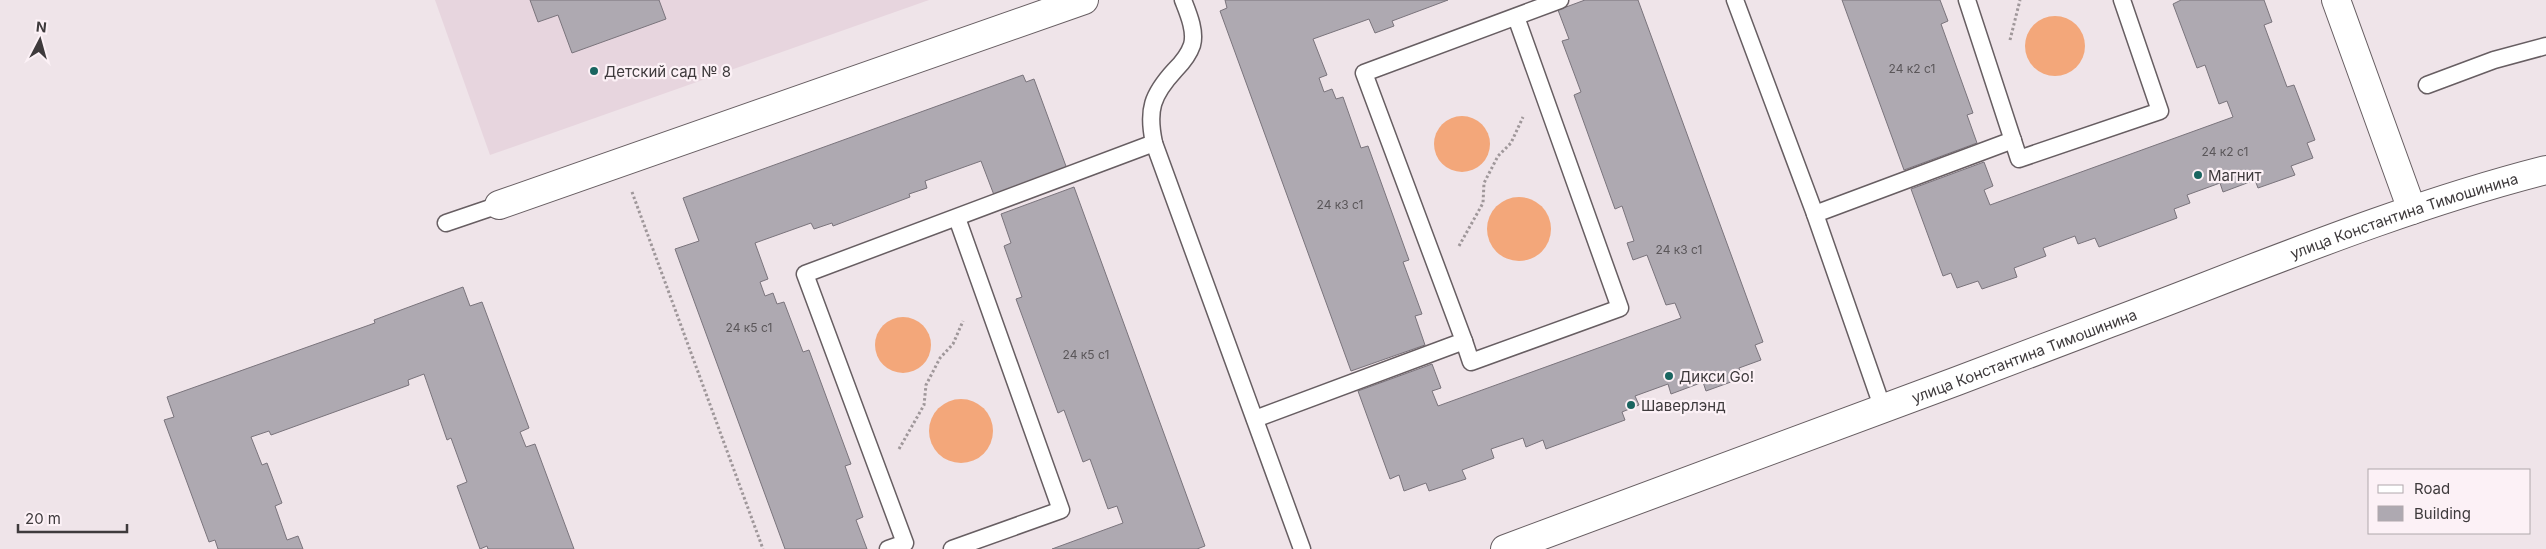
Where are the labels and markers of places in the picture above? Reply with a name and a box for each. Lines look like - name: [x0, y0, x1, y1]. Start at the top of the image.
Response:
- place label: Детский сад № 8: [604, 62, 731, 81]
- marker: Детский сад № 8: [588, 65, 600, 77]
- place label: Магнит: [2208, 166, 2261, 185]
- marker: Магнит: [2192, 169, 2204, 181]
- place label: Дикси Go!: [1679, 367, 1754, 386]
- marker: Дикси Go!: [1663, 370, 1675, 382]
- place label: Шаверлэнд: [1641, 396, 1726, 415]
- marker: Шаверлэнд: [1625, 399, 1637, 411]

